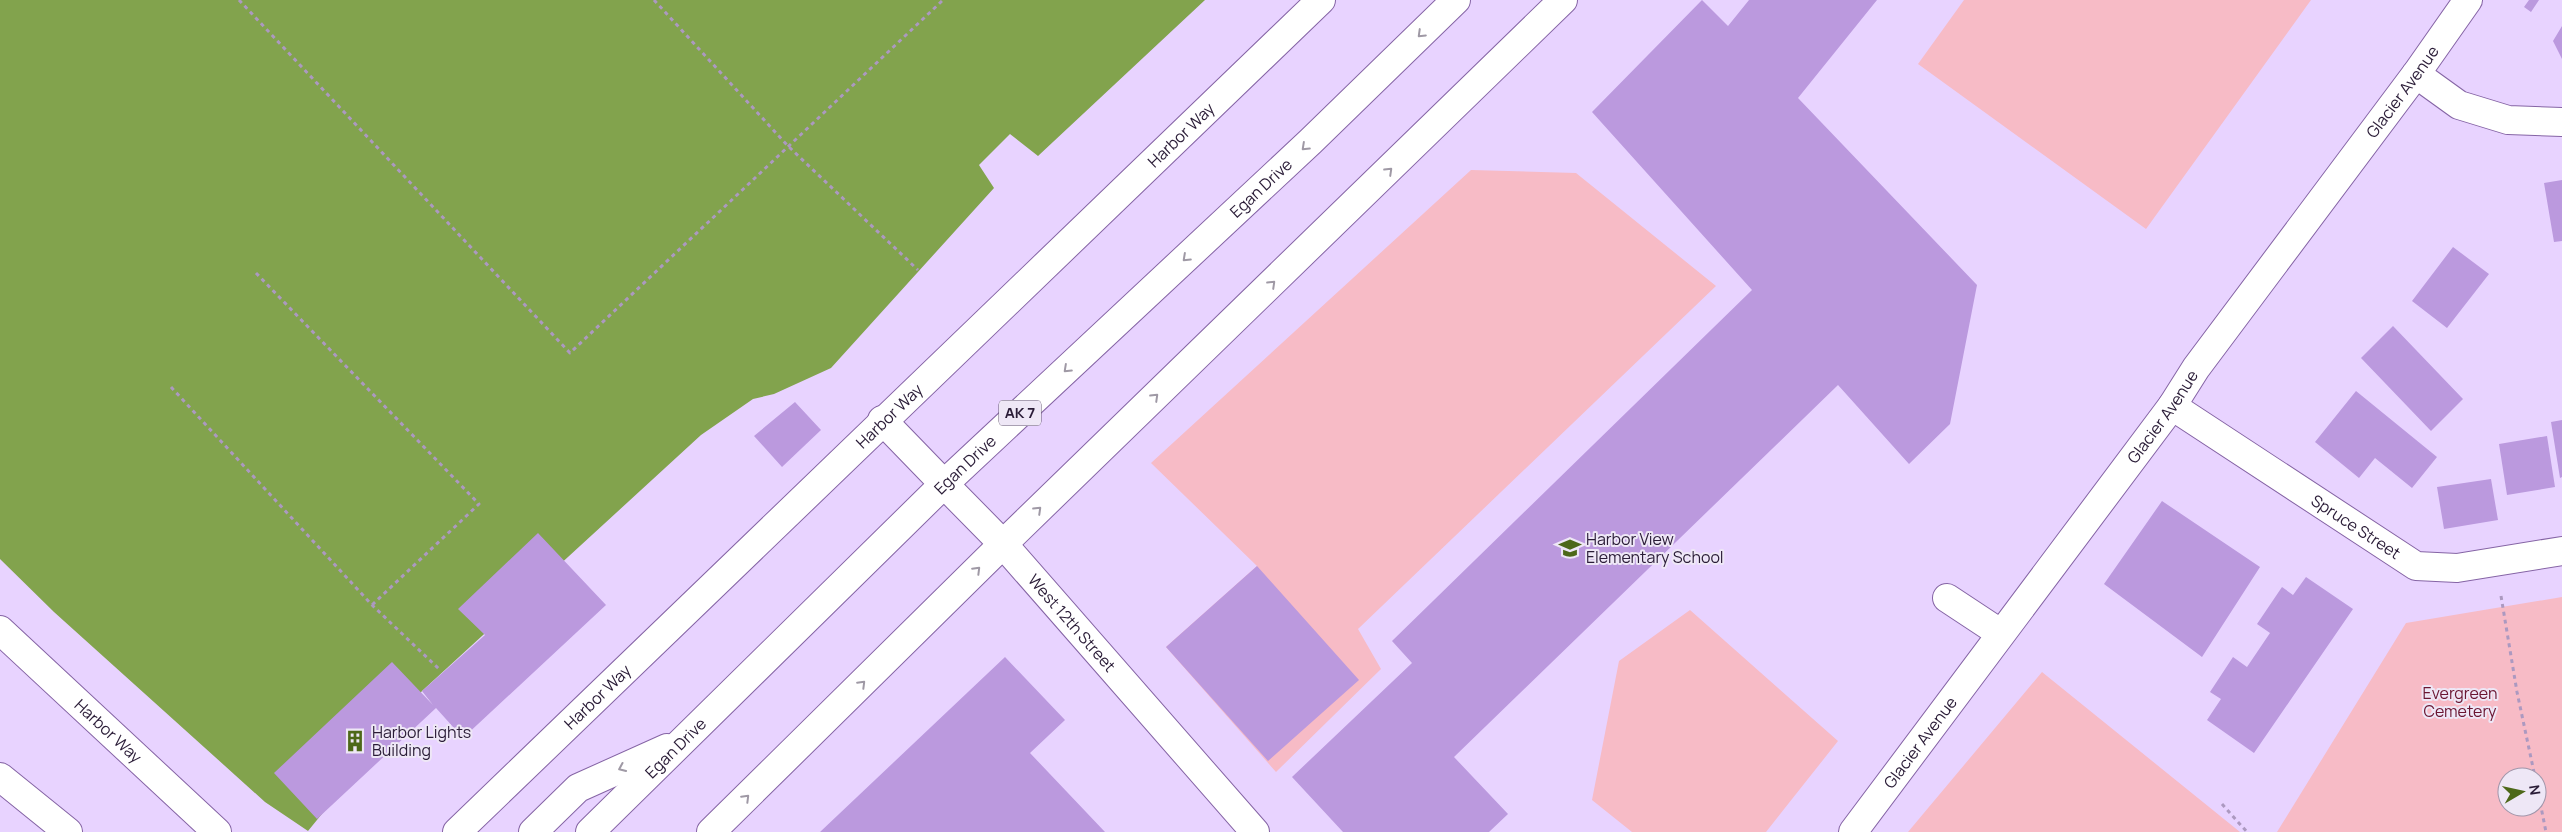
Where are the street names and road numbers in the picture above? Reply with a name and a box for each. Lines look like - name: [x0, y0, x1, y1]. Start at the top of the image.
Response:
- street label: Glacier Avenue: [2361, 41, 2444, 142]
- street label: Harbor Way: [1143, 97, 1219, 172]
- street label: Egan Drive: [1225, 153, 1297, 222]
- street label: Glacier Avenue: [2122, 366, 2203, 468]
- street label: Harbor Way: [851, 378, 928, 453]
- road number: AK 7: [999, 400, 1041, 426]
- street label: Egan Drive: [929, 430, 1001, 499]
- street label: Spruce Street: [2307, 489, 2405, 564]
- street label: West 12th Street: [1023, 569, 1121, 676]
- street label: Harbor Way: [559, 659, 636, 734]
- street label: Glacier Avenue: [1879, 692, 1962, 793]
- street label: Harbor Way: [70, 694, 147, 768]
- street label: Egan Drive: [640, 713, 711, 783]

